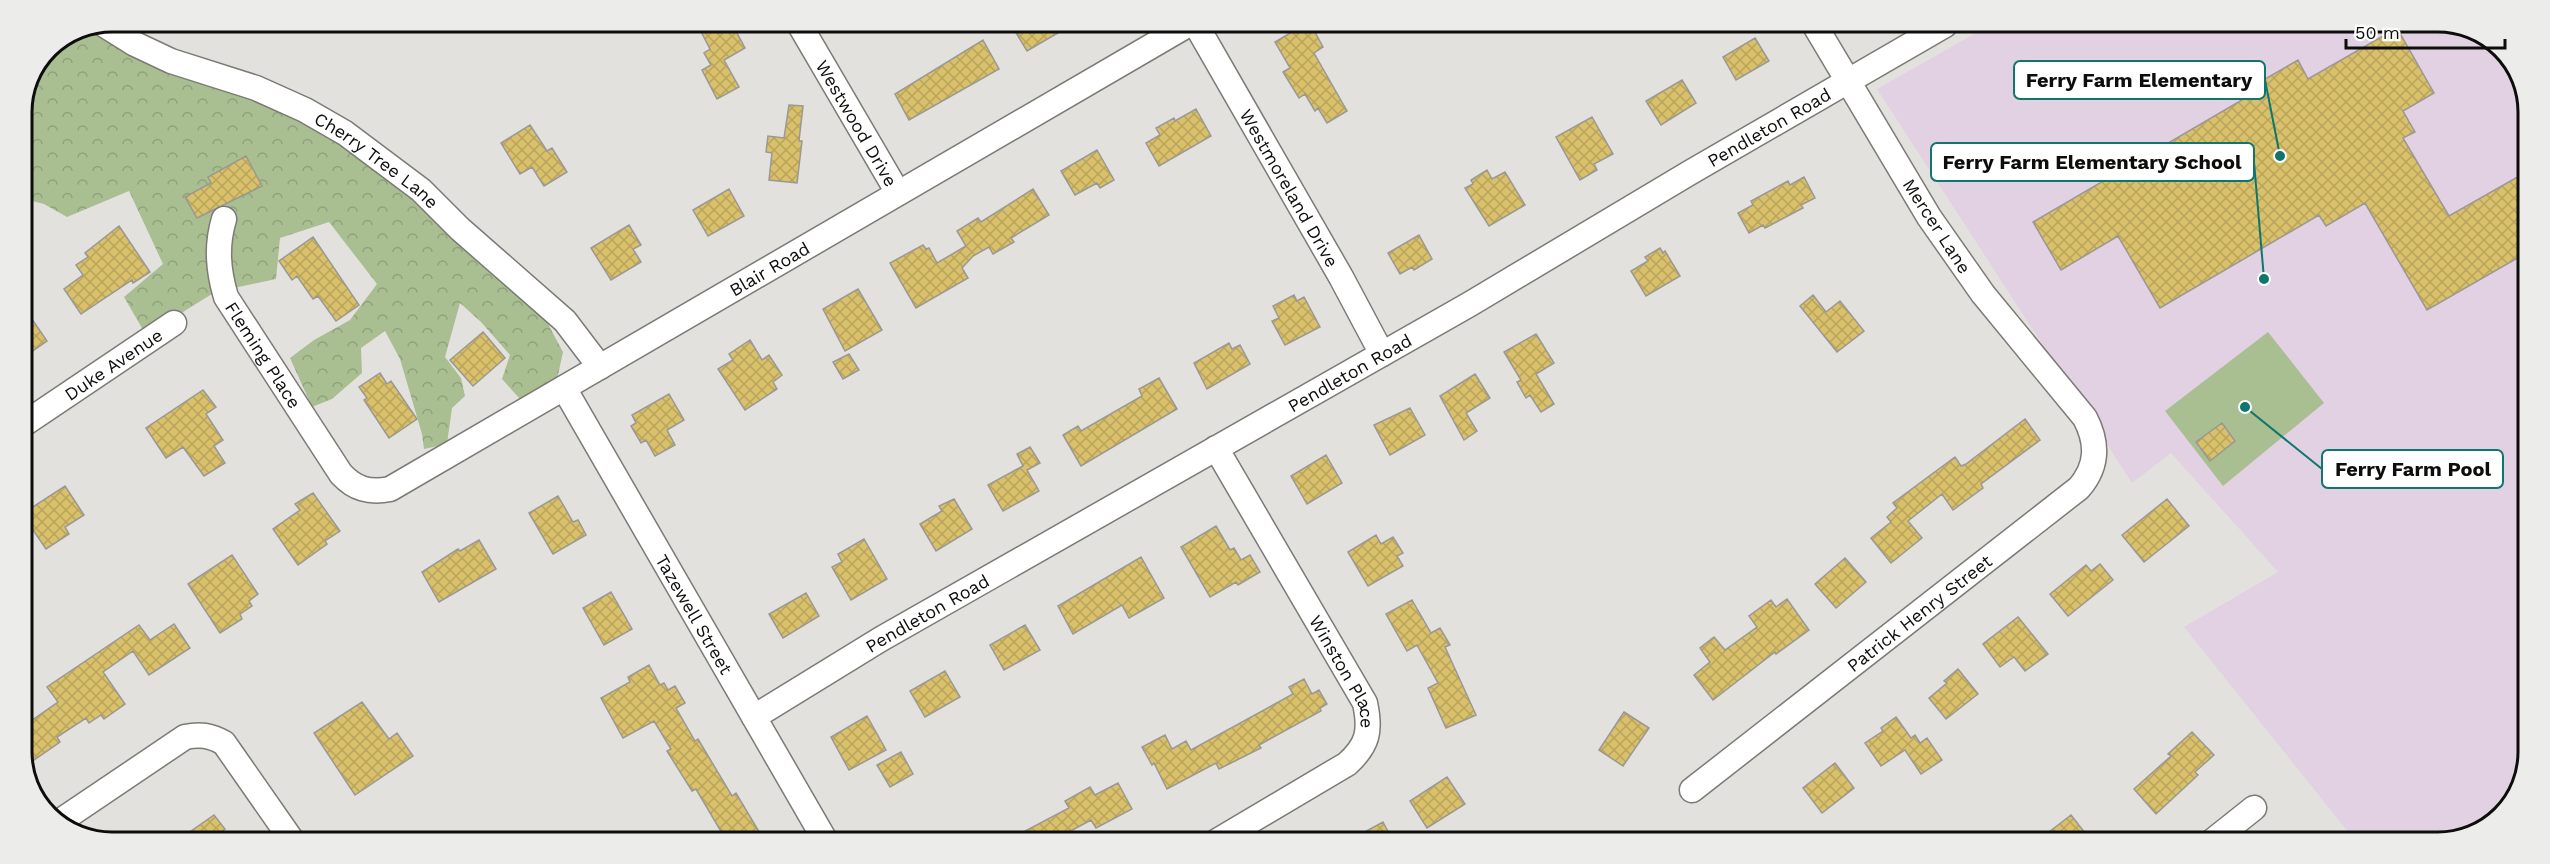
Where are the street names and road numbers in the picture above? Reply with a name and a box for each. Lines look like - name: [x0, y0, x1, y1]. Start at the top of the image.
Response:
- street label: Westwood Drive: [812, 56, 902, 190]
- street label: Pendleton Road: [1703, 83, 1834, 171]
- street label: Westmoreland Drive: [1236, 105, 1343, 270]
- street label: Cherry Tree Lane: [311, 107, 443, 212]
- street label: Mercer Lane: [1899, 175, 1975, 277]
- street label: Blair Road: [725, 237, 813, 300]
- street label: Fleming Place: [221, 297, 306, 412]
- street label: Duke Avenue: [60, 324, 166, 404]
- street label: Pendleton Road: [1284, 329, 1415, 416]
- street label: Tazewell Street: [652, 550, 738, 678]
- street label: Patrick Henry Street: [1843, 550, 1996, 676]
- street label: Pendleton Road: [861, 569, 993, 657]
- street label: Winston Place: [1305, 611, 1378, 729]

